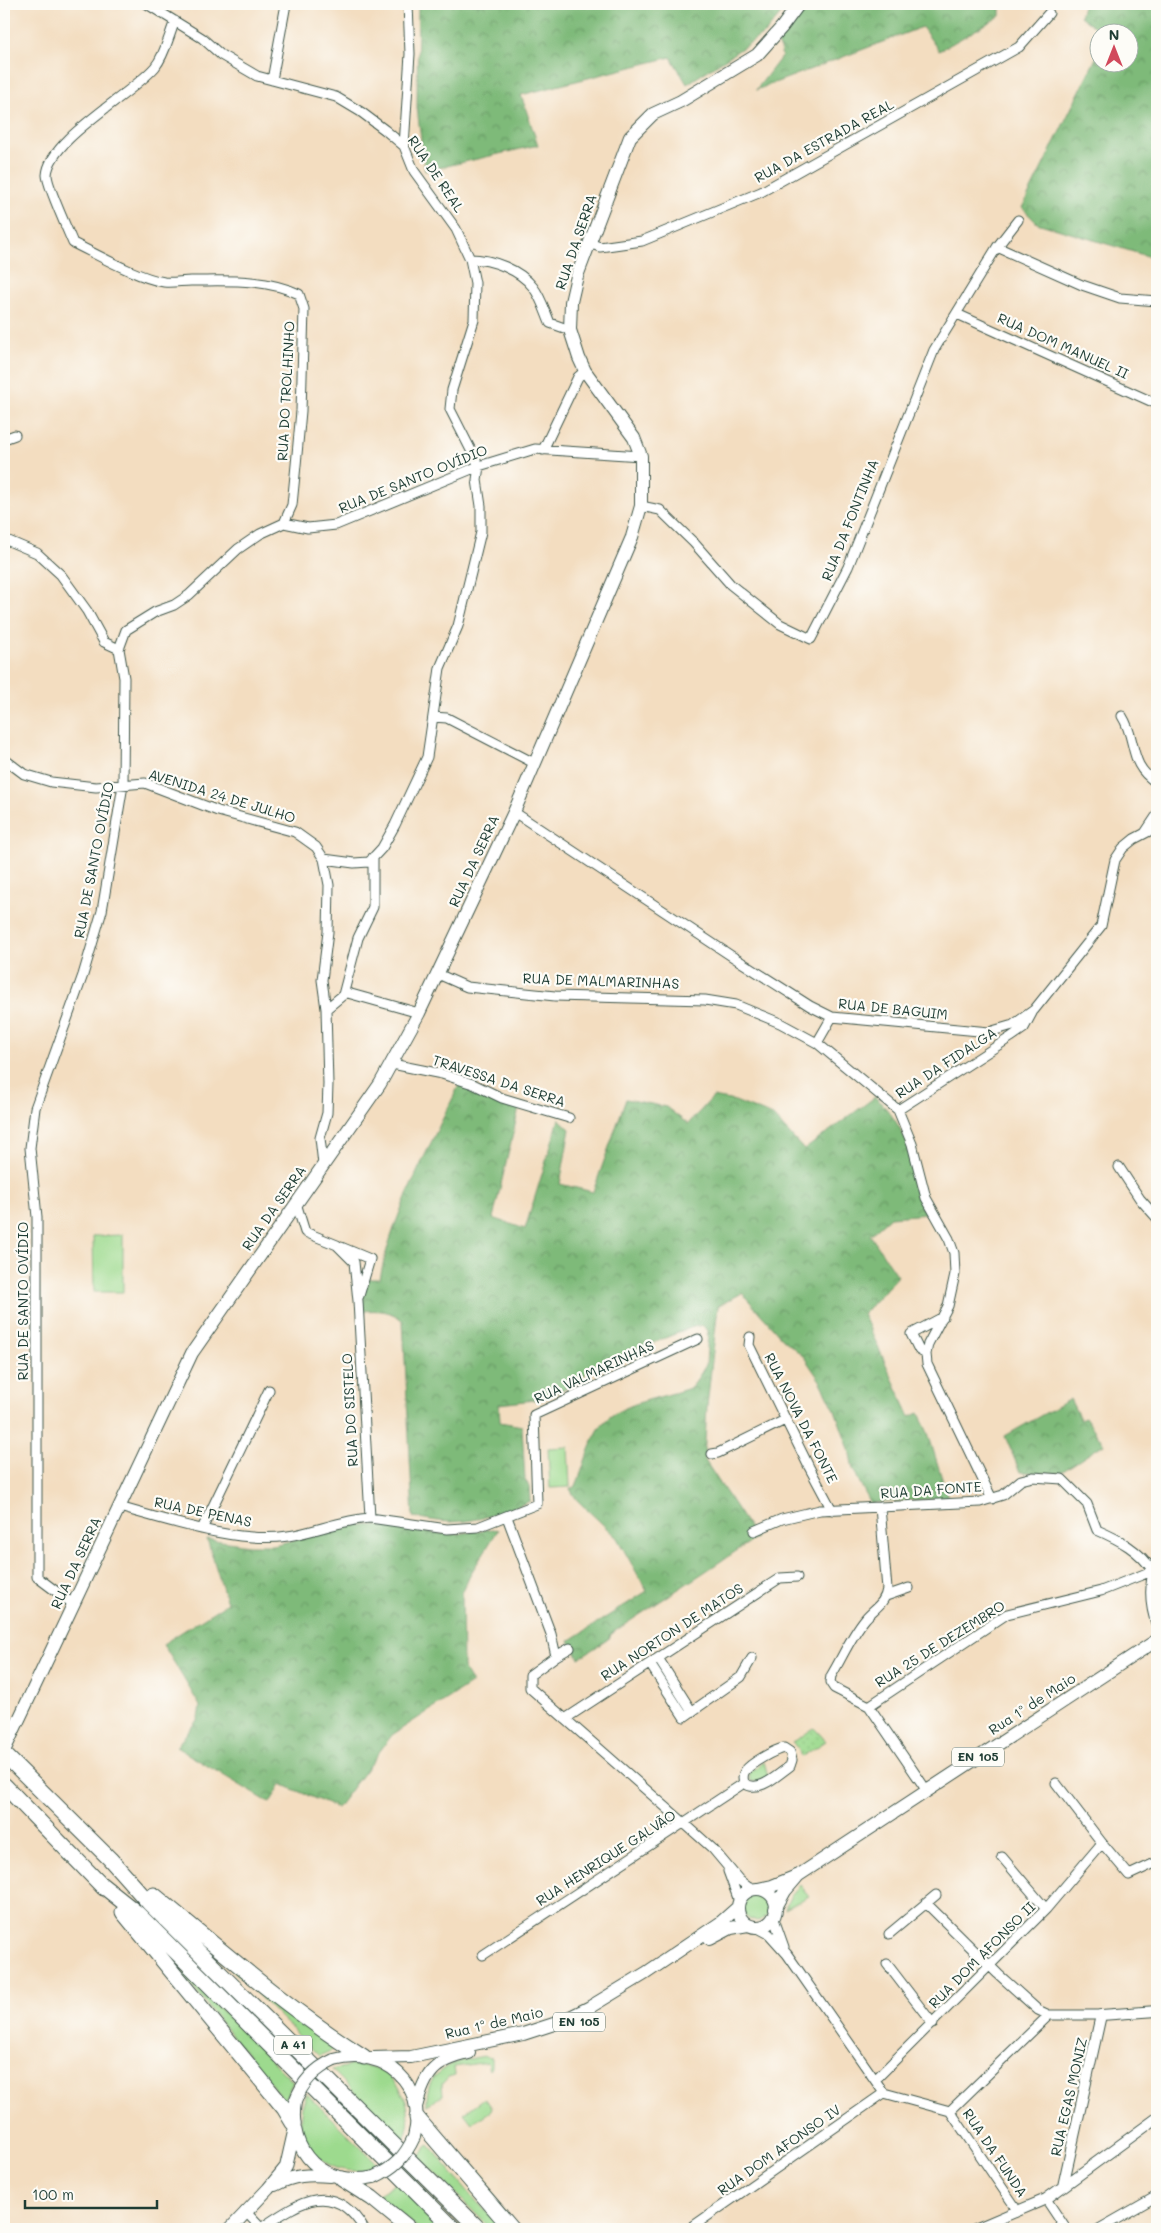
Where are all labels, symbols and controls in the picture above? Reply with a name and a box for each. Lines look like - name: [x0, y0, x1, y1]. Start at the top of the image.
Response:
- north arrow: [1088, 22, 1138, 72]
- text: N: [1109, 25, 1119, 44]
- street label: RUA DA ESTRADA REAL: [751, 94, 897, 187]
- street label: RUA DE REAL: [404, 132, 469, 216]
- street label: RUA DA SERRA: [550, 192, 601, 292]
- street label: RUA DOM MANUEL II: [995, 308, 1132, 383]
- street label: RUA DO TROLHINHO: [272, 320, 299, 462]
- street label: RUA DE SANTO OVÍDIO: [336, 440, 490, 517]
- street label: RUA DA FONTINHA: [816, 456, 883, 583]
- street label: AVENIDA 24 DE JULHO: [146, 764, 298, 827]
- street label: RUA DE SANTO OVÍDIO: [69, 780, 118, 940]
- street label: RUA DA SERRA: [444, 812, 503, 910]
- street label: RUA DE MALMARINHAS: [522, 968, 680, 993]
- street label: RUA DE BAGUIM: [837, 993, 949, 1024]
- street label: RUA DA FIDALGA: [892, 1023, 1000, 1102]
- street label: TRAVESSA DA SERRA: [430, 1050, 568, 1111]
- street label: RUA DA SERRA: [237, 1161, 310, 1254]
- street label: RUA DE SANTO OVÍDIO: [13, 1222, 32, 1380]
- street label: RUA VALMARINHAS: [531, 1335, 657, 1408]
- street label: RUA NOVA DA FONTE: [760, 1349, 843, 1486]
- street label: RUA DO SISTELO: [337, 1353, 362, 1467]
- street label: RUA DA FONTE: [880, 1476, 982, 1503]
- street label: RUA DE PENAS: [153, 1492, 254, 1531]
- street label: RUA DA SERRA: [46, 1514, 105, 1612]
- street label: RUA NORTON DE MATOS: [597, 1578, 747, 1685]
- street label: RUA 25 DE DEZEMBRO: [871, 1596, 1008, 1691]
- street label: Rua 1º de Maio: [985, 1668, 1079, 1739]
- road number: EN 105: [952, 1748, 1004, 1766]
- street label: RUA HENRIQUE GALVÃO: [532, 1805, 679, 1910]
- street label: RUA DOM AFONSO II: [924, 1897, 1039, 2012]
- street label: Rua 1º de Maio: [443, 2002, 545, 2043]
- road number: EN 105: [553, 2012, 605, 2031]
- road number: A 41: [274, 2036, 312, 2054]
- street label: RUA EGAS MONIZ: [1046, 2036, 1091, 2158]
- street label: RUA DOM AFONSO IV: [713, 2100, 844, 2199]
- street label: RUA DA FUNDA: [959, 2105, 1032, 2201]
- scale bar: [25, 2178, 158, 2210]
- text: 100 m: [32, 2184, 74, 2204]

